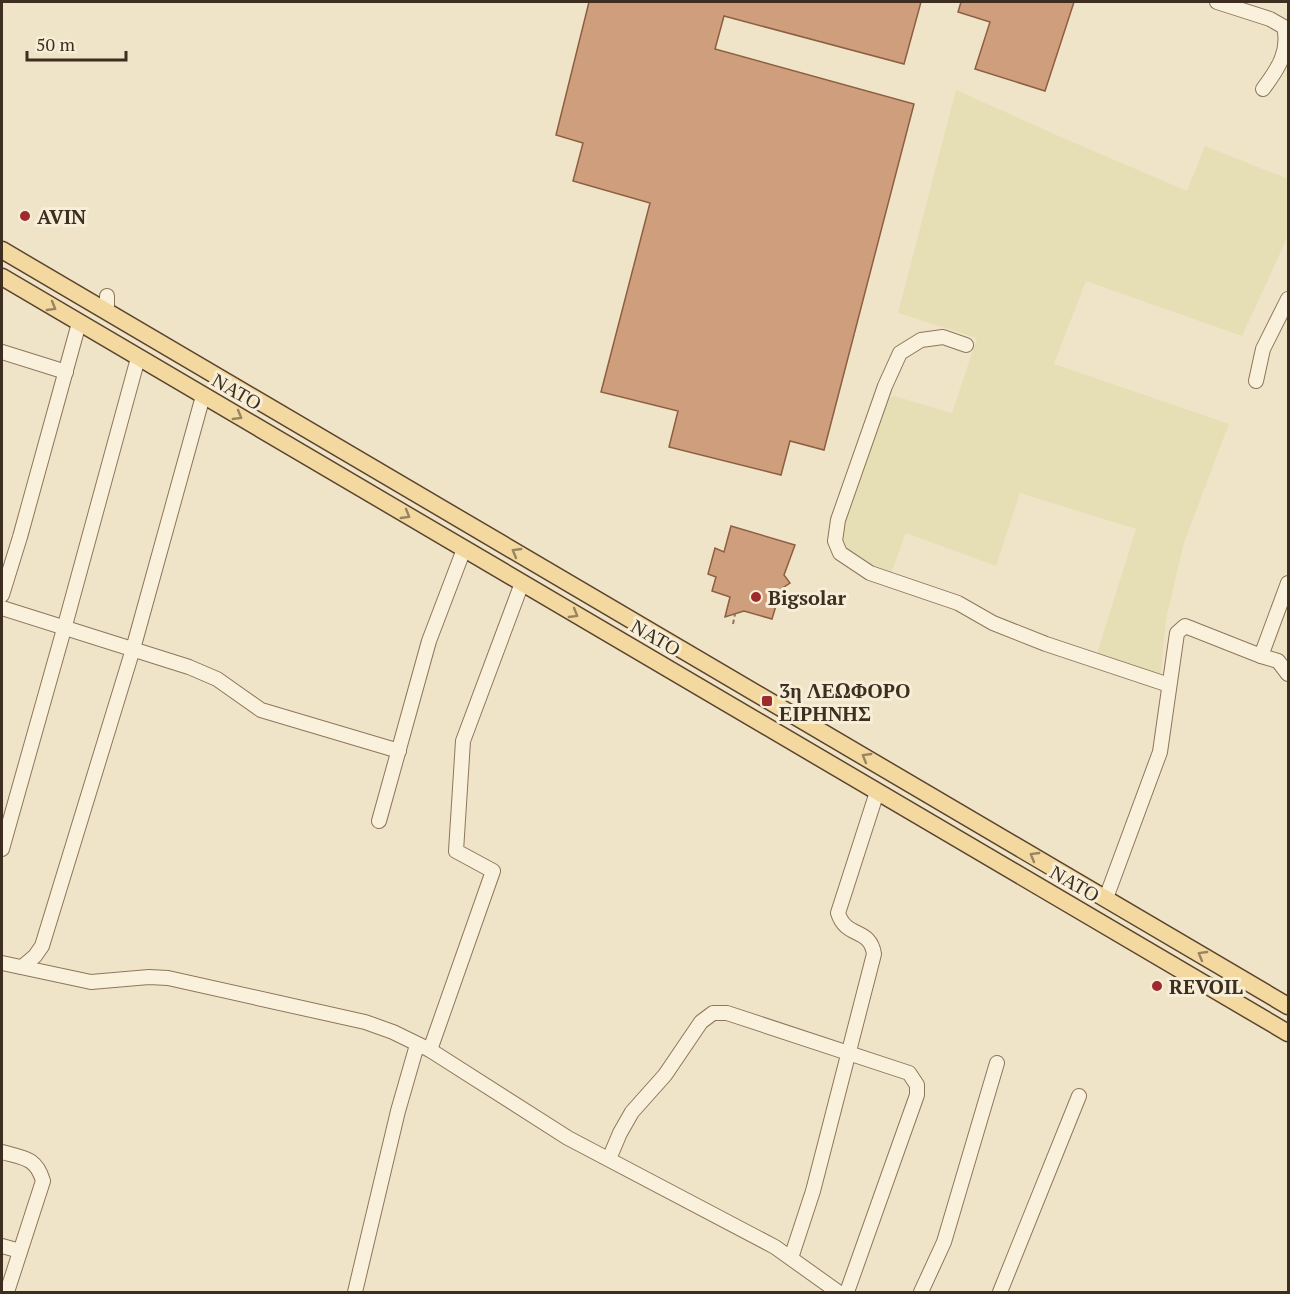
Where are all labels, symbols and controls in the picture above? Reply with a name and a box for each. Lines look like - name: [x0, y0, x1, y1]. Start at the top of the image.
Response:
- scale bar: [27, 24, 126, 62]
- text: 50 m: [36, 32, 76, 56]
- place label: AVIN: [37, 203, 86, 230]
- marker: AVIN: [18, 209, 32, 223]
- one-way arrow: [46, 299, 56, 311]
- street label: ΝΑΤΟ: [207, 366, 267, 416]
- one-way arrow: [232, 409, 242, 421]
- one-way arrow: [400, 508, 410, 519]
- one-way arrow: [512, 548, 522, 560]
- place label: Bigsolar: [768, 584, 847, 611]
- marker: Bigsolar: [749, 590, 763, 604]
- one-way arrow: [568, 607, 578, 618]
- street label: ΝΑΤΟ: [626, 612, 686, 662]
- place label: 3η ΛΕΩΦΟΡΟ ΕΙΡΗΝΗΣ: [779, 677, 911, 727]
- marker: 3η ΛΕΩΦΟΡΟ ΕΙΡΗΝΗΣ: [760, 694, 774, 708]
- one-way arrow: [861, 753, 872, 765]
- one-way arrow: [1030, 852, 1040, 863]
- street label: ΝΑΤΟ: [1045, 858, 1105, 908]
- one-way arrow: [1198, 951, 1208, 962]
- place label: REVOIL: [1169, 973, 1243, 1000]
- marker: REVOIL: [1150, 979, 1164, 993]

